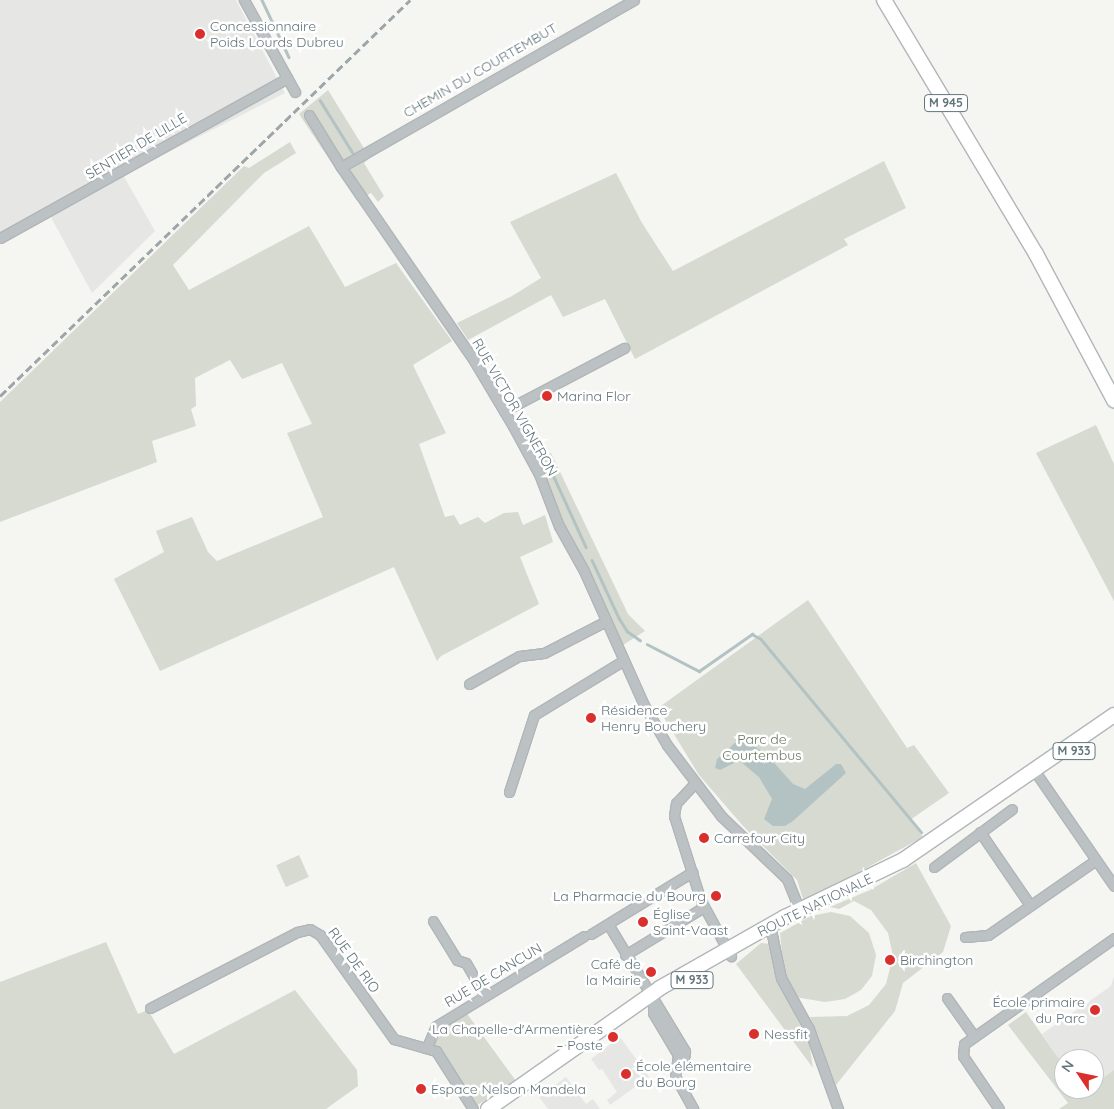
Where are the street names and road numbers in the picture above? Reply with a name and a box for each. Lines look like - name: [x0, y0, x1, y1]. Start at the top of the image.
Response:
- street label: CHEMIN DU COURTEMBUT: [400, 19, 560, 121]
- road number: M 945: [924, 94, 968, 112]
- street label: SENTIER DE LILLE: [82, 109, 190, 183]
- street label: RUE VICTOR VIGNERON: [469, 335, 561, 479]
- road number: M 933: [1052, 741, 1096, 760]
- street label: ROUTE NATIONALE: [755, 870, 875, 940]
- street label: RUE DE RIO: [325, 924, 383, 996]
- street label: RUE DE CANCUN: [441, 939, 545, 1011]
- road number: M 933: [670, 970, 714, 990]

